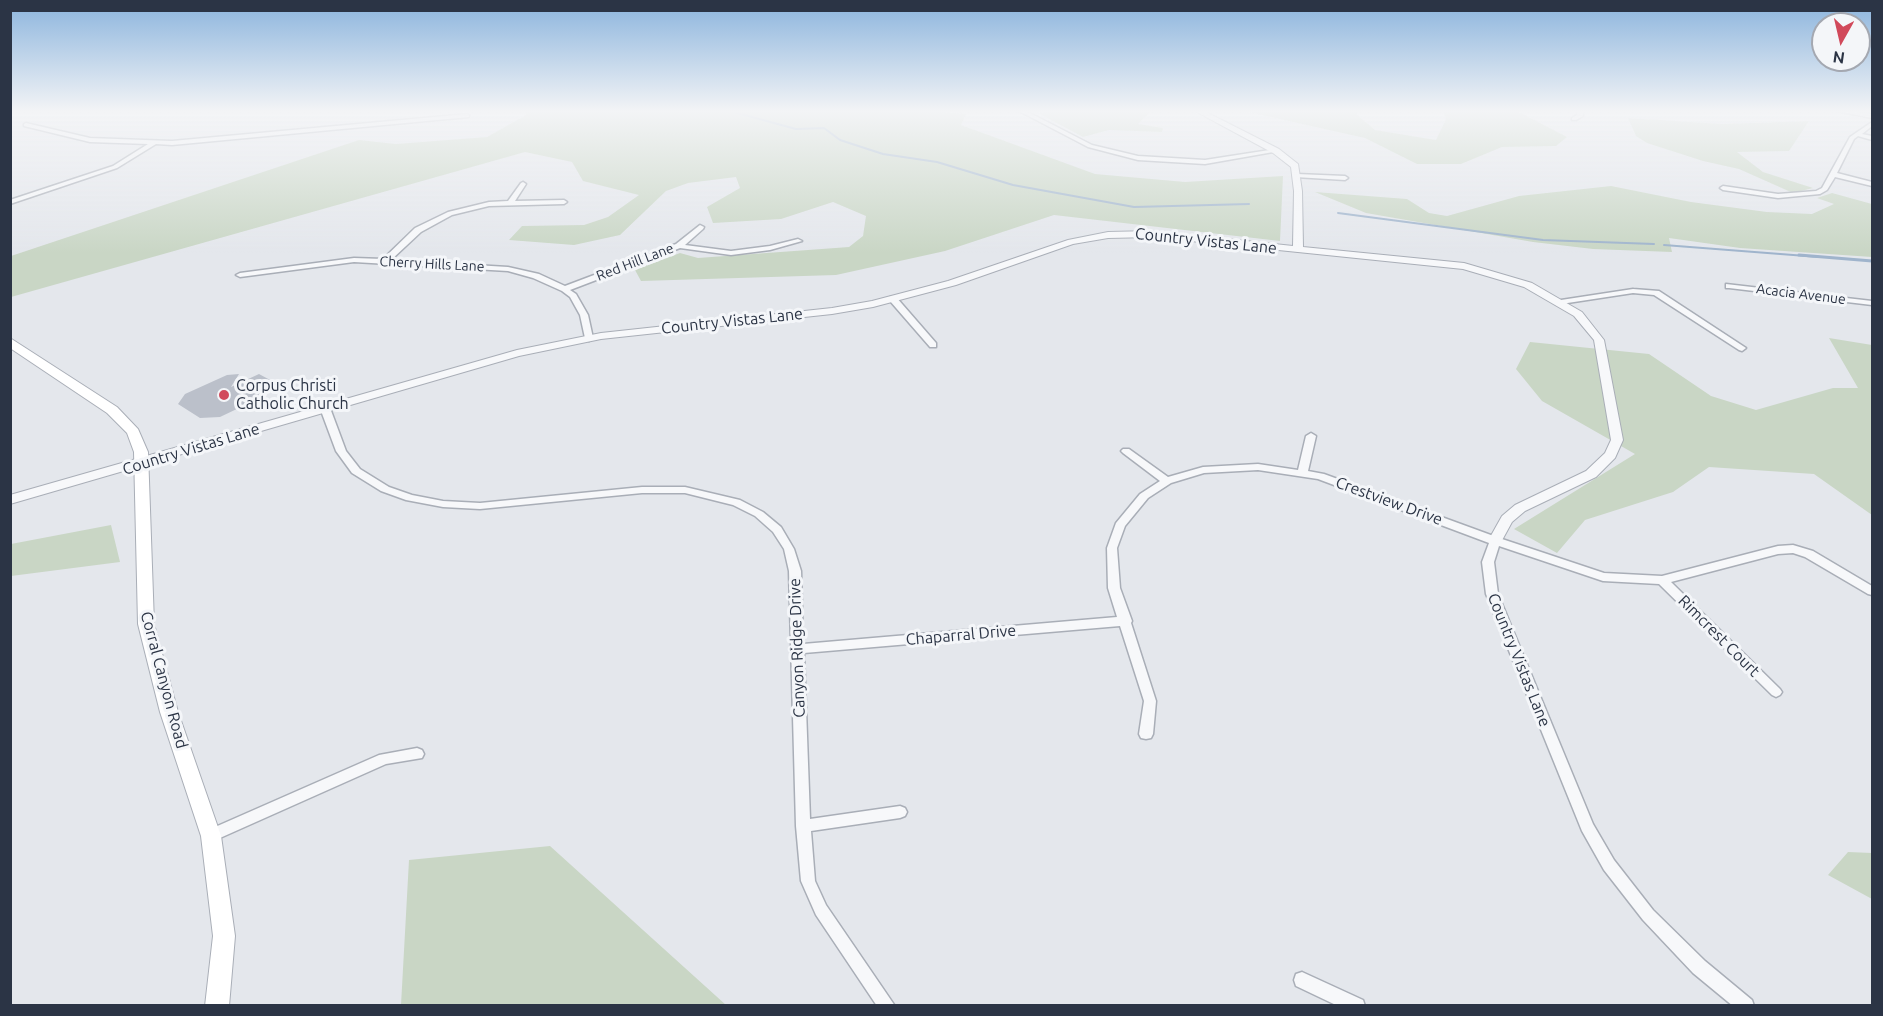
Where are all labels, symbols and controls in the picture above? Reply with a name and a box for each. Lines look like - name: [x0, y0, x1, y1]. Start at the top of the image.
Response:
- north arrow: [1811, 12, 1871, 72]
- text: N: [1832, 48, 1846, 68]
- street label: Country Vistas Lane: [1134, 224, 1278, 258]
- street label: Red Hill Lane: [594, 240, 676, 284]
- street label: Cherry Hills Lane: [379, 253, 485, 275]
- street label: Acacia Avenue: [1755, 280, 1847, 308]
- street label: Country Vistas Lane: [660, 304, 804, 338]
- place label: Corpus Christi Catholic Church: [236, 376, 349, 414]
- marker: Corpus Christi Catholic Church: [217, 388, 231, 402]
- street label: Country Vistas Lane: [120, 419, 262, 479]
- street label: Crestview Drive: [1333, 473, 1445, 529]
- street label: Canyon Ridge Drive: [785, 578, 809, 718]
- street label: Country Vistas Lane: [1483, 590, 1555, 730]
- street label: Rimcrest Court: [1674, 591, 1764, 681]
- street label: Corral Canyon Road: [136, 609, 192, 751]
- street label: Chaparral Drive: [905, 621, 1017, 649]

